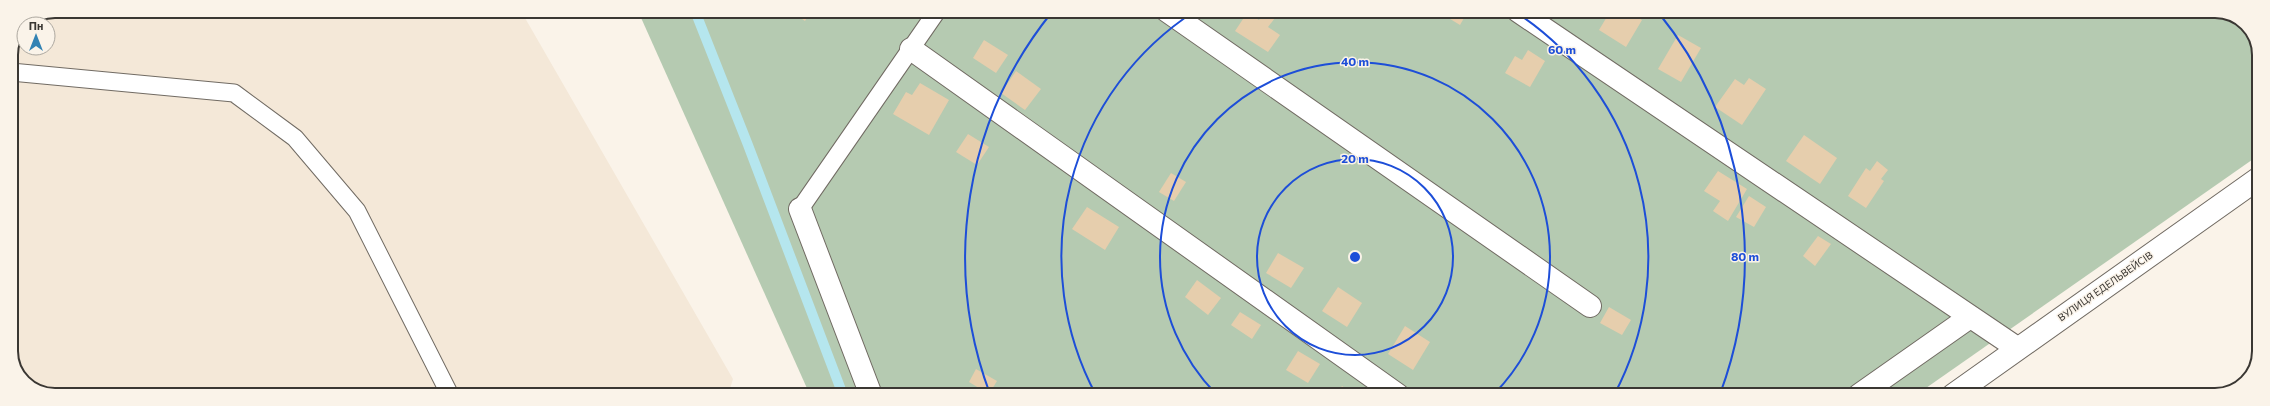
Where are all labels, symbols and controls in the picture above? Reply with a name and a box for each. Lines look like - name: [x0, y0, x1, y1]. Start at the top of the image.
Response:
- north arrow: [16, 16, 56, 56]
- text: Пн: [29, 19, 43, 32]
- text: 60 m: [1548, 42, 1576, 56]
- text: 40 m: [1341, 54, 1369, 68]
- text: 20 m: [1341, 151, 1369, 165]
- street label: ВУЛИЦЯ ЕДЕЛЬВЕЙСІВ: [2055, 248, 2155, 323]
- text: 80 m: [1731, 249, 1759, 263]
- centre of rings: [1348, 250, 1362, 264]

